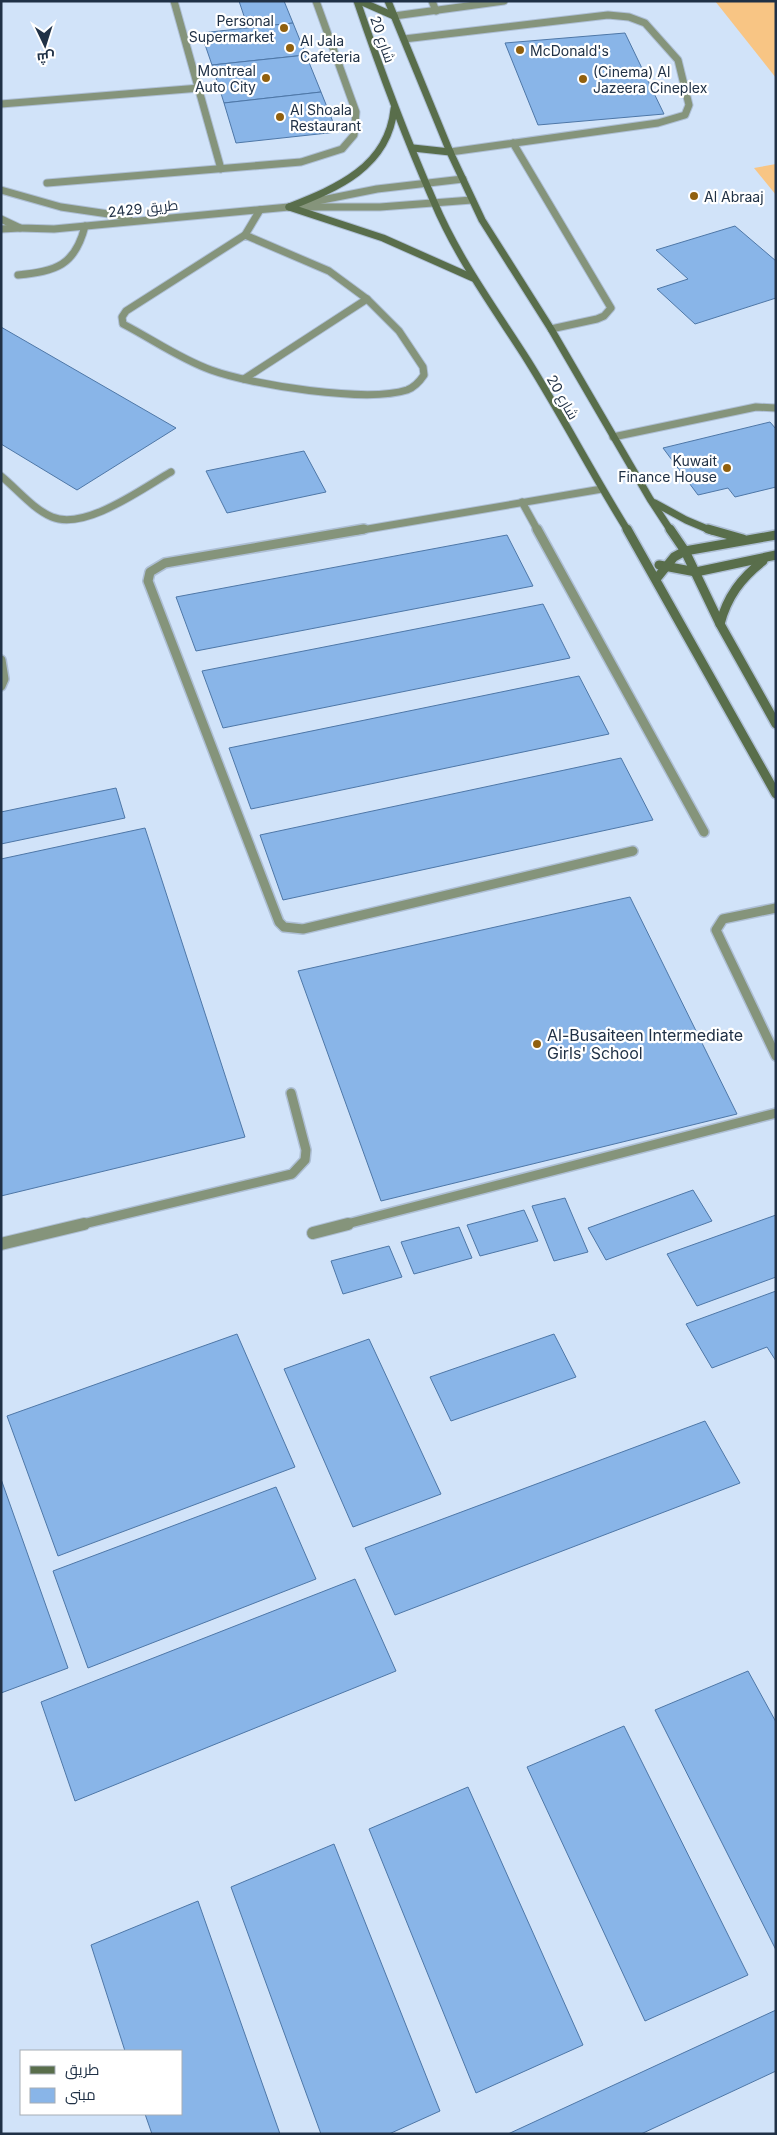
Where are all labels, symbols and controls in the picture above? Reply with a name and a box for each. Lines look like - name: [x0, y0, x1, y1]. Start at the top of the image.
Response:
- place label: Personal Supermarket: [189, 12, 274, 45]
- street label: شارع 20: [366, 13, 399, 65]
- north arrow: [20, 20, 70, 70]
- marker: Personal Supermarket: [278, 22, 290, 34]
- place label: Al Jala Cafeteria: [300, 32, 360, 65]
- marker: Al Jala Cafeteria: [284, 42, 296, 54]
- place label: McDonald's: [530, 42, 609, 59]
- marker: McDonald's: [514, 44, 526, 56]
- text: ش: [36, 48, 55, 68]
- place label: Montreal Auto City: [195, 62, 256, 95]
- place label: (Cinema) Al Jazeera Cineplex: [593, 63, 708, 96]
- marker: Montreal Auto City: [260, 72, 272, 84]
- marker: (Cinema) Al Jazeera Cineplex: [577, 73, 589, 85]
- place label: Al Shoala Restaurant: [290, 101, 362, 134]
- marker: Al Shoala Restaurant: [274, 111, 286, 123]
- place label: Al Abraaj: [704, 188, 764, 205]
- marker: Al Abraaj: [688, 190, 700, 202]
- street label: طريق 2429: [107, 196, 179, 221]
- street label: شارع 20: [543, 372, 582, 423]
- place label: Kuwait Finance House: [618, 452, 717, 485]
- marker: Kuwait Finance House: [721, 462, 733, 474]
- place label: Al-Busaiteen Intermediate Girls' School: [547, 1025, 743, 1063]
- marker: Al-Busaiteen Intermediate Girls' School: [531, 1038, 543, 1050]
- legend: [20, 2050, 182, 2115]
- text: طريق: [65, 2060, 99, 2080]
- text: مبنى: [65, 2085, 96, 2105]

